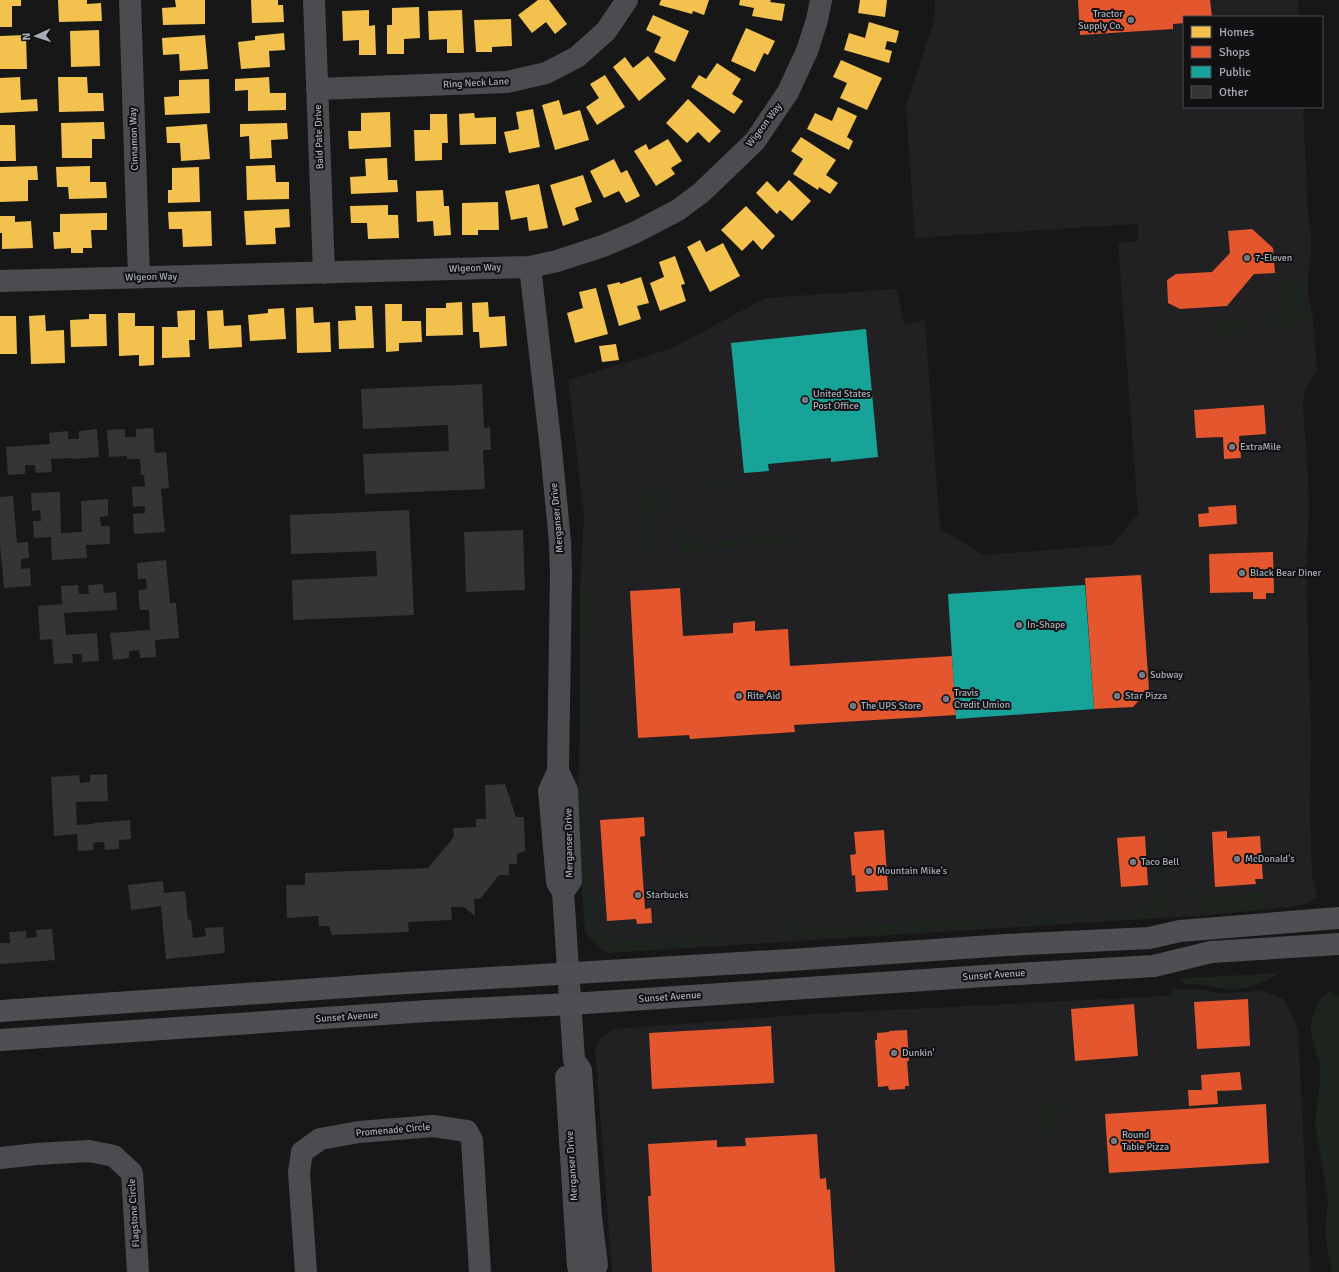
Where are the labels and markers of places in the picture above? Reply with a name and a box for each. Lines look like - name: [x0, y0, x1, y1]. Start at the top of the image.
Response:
- place label: Tractor Supply Co.: [1078, 8, 1123, 32]
- marker: Tractor Supply Co.: [1126, 15, 1136, 25]
- place label: 7-Eleven: [1255, 252, 1292, 264]
- marker: 7-Eleven: [1242, 253, 1252, 263]
- place label: United States Post Office: [813, 388, 871, 412]
- marker: United States Post Office: [800, 395, 810, 405]
- place label: ExtraMile: [1240, 441, 1281, 453]
- marker: ExtraMile: [1227, 442, 1237, 452]
- place label: Black Bear Diner: [1250, 567, 1322, 579]
- marker: Black Bear Diner: [1237, 568, 1247, 578]
- place label: In-Shape: [1027, 619, 1065, 631]
- marker: In-Shape: [1014, 620, 1024, 630]
- place label: Subway: [1150, 669, 1183, 681]
- marker: Subway: [1137, 670, 1147, 680]
- place label: Travis Credit Umion: [954, 687, 1010, 711]
- place label: Rite Aid: [747, 690, 780, 702]
- place label: Star Pizza: [1125, 690, 1167, 702]
- marker: Rite Aid: [734, 691, 744, 701]
- marker: Star Pizza: [1112, 691, 1122, 701]
- marker: Travis Credit Umion: [941, 694, 951, 704]
- place label: The UPS Store: [861, 700, 921, 712]
- marker: The UPS Store: [848, 701, 858, 711]
- place label: McDonald's: [1245, 853, 1295, 865]
- marker: McDonald's: [1232, 854, 1242, 864]
- place label: Taco Bell: [1141, 856, 1179, 868]
- marker: Taco Bell: [1128, 857, 1138, 867]
- place label: Mountain Mike's: [877, 865, 948, 877]
- marker: Mountain Mike's: [864, 866, 874, 876]
- place label: Starbucks: [646, 889, 689, 901]
- marker: Starbucks: [633, 890, 643, 900]
- place label: Dunkin': [902, 1047, 935, 1059]
- marker: Dunkin': [889, 1048, 899, 1058]
- place label: Round Table Pizza: [1122, 1129, 1169, 1153]
- marker: Round Table Pizza: [1109, 1136, 1119, 1146]

